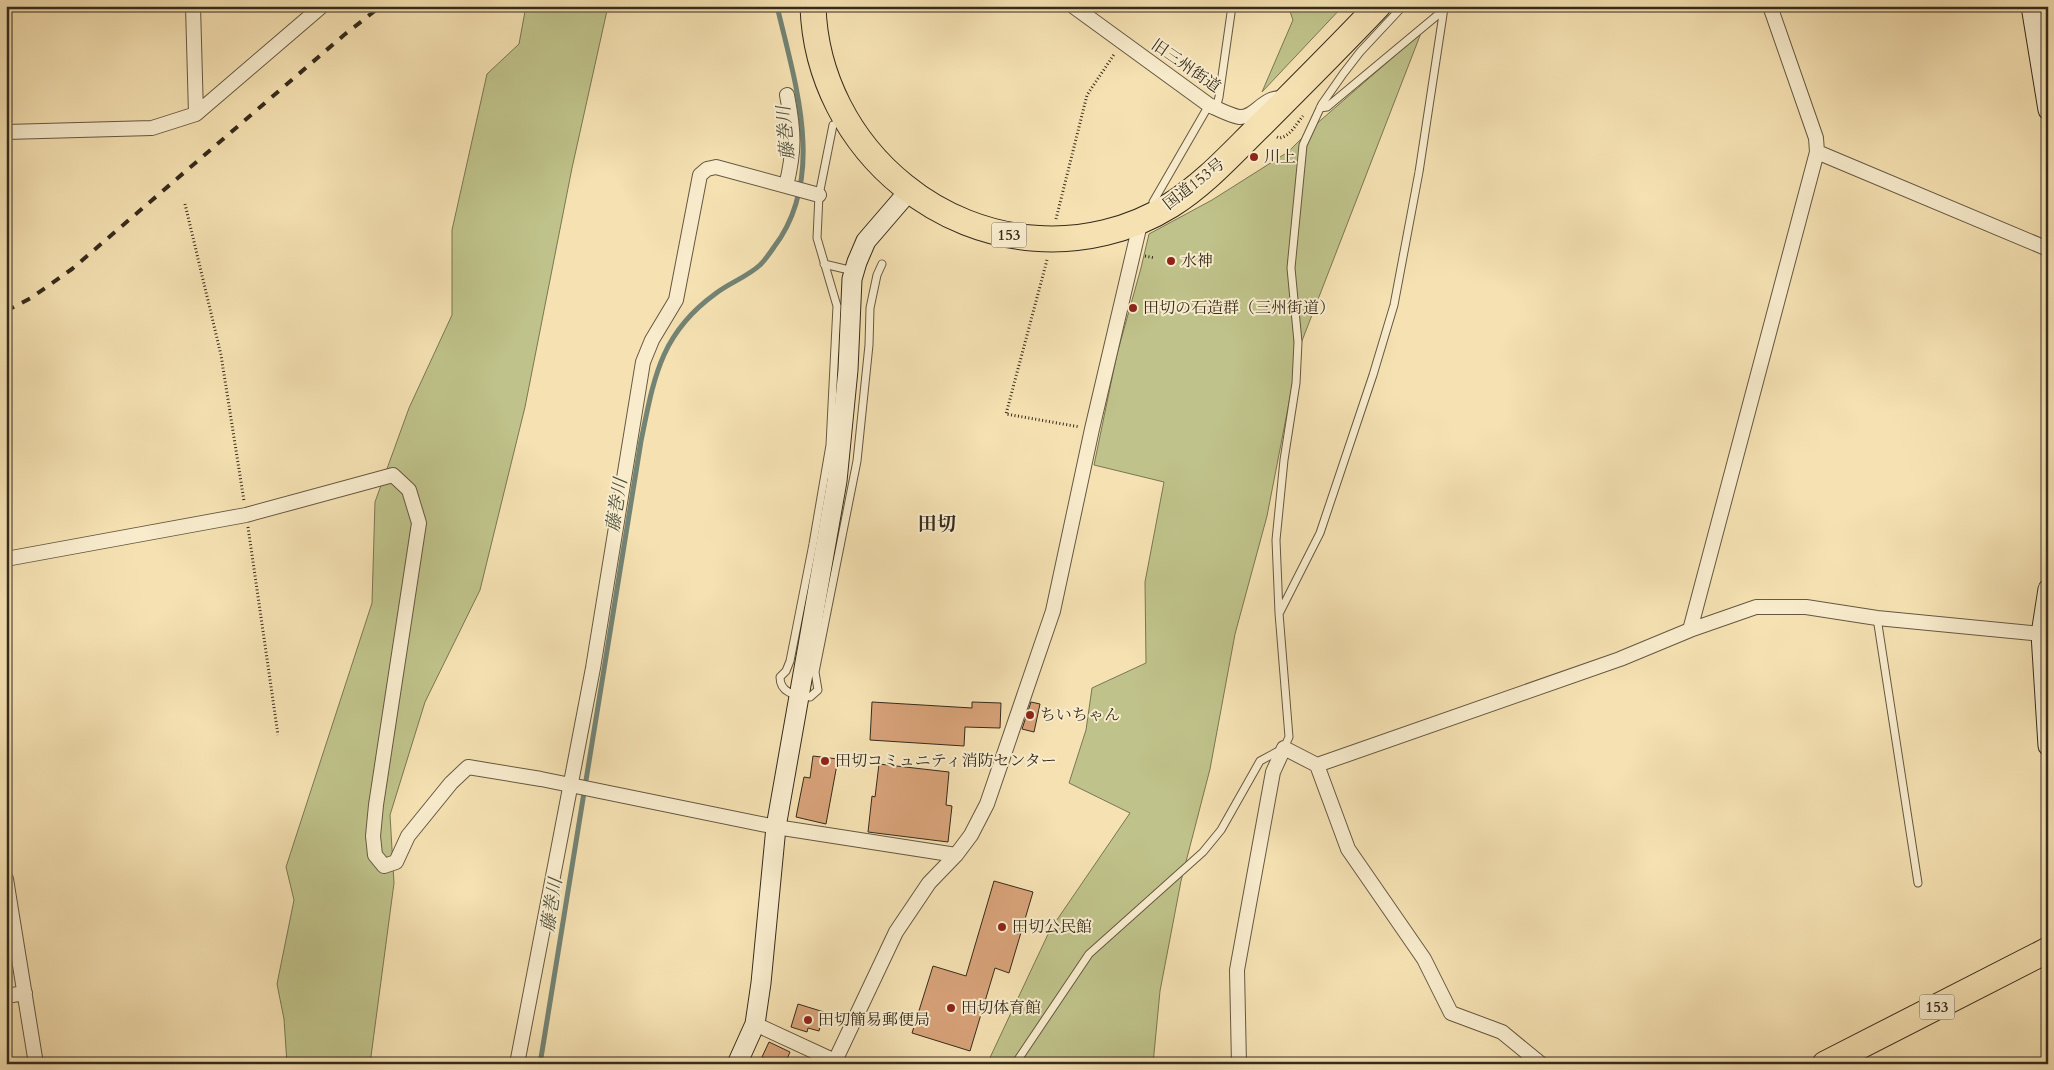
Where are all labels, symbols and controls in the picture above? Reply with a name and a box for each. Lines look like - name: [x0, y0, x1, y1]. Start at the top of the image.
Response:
- street label: 旧三州街道: [1147, 34, 1225, 98]
- water label: 藤巻川: [771, 103, 801, 161]
- place label: 川上: [1264, 146, 1296, 168]
- marker: 川上: [1248, 151, 1260, 163]
- street label: 国道153号: [1159, 153, 1229, 215]
- road number: 153: [992, 222, 1026, 248]
- place label: 水神: [1181, 250, 1213, 272]
- marker: 水神: [1165, 255, 1177, 267]
- place label: 田切の石造群（三州街道）: [1143, 297, 1335, 319]
- marker: 田切の石造群（三州街道）: [1127, 302, 1139, 314]
- water label: 藤巻川: [600, 474, 634, 534]
- district label: 田切: [918, 511, 956, 537]
- place label: ちいちゃん: [1040, 704, 1120, 726]
- marker: ちいちゃん: [1024, 709, 1036, 721]
- place label: 田切コミュニティ消防センター: [835, 750, 1057, 772]
- marker: 田切コミュニティ消防センター: [819, 755, 831, 767]
- water label: 藤巻川: [535, 874, 569, 934]
- place label: 田切公民館: [1012, 916, 1092, 938]
- marker: 田切公民館: [996, 921, 1008, 933]
- road number: 153: [1920, 994, 1954, 1020]
- place label: 田切体育館: [961, 997, 1041, 1019]
- marker: 田切体育館: [945, 1002, 957, 1014]
- place label: 田切簡易郵便局: [818, 1009, 930, 1031]
- marker: 田切簡易郵便局: [802, 1014, 814, 1026]

